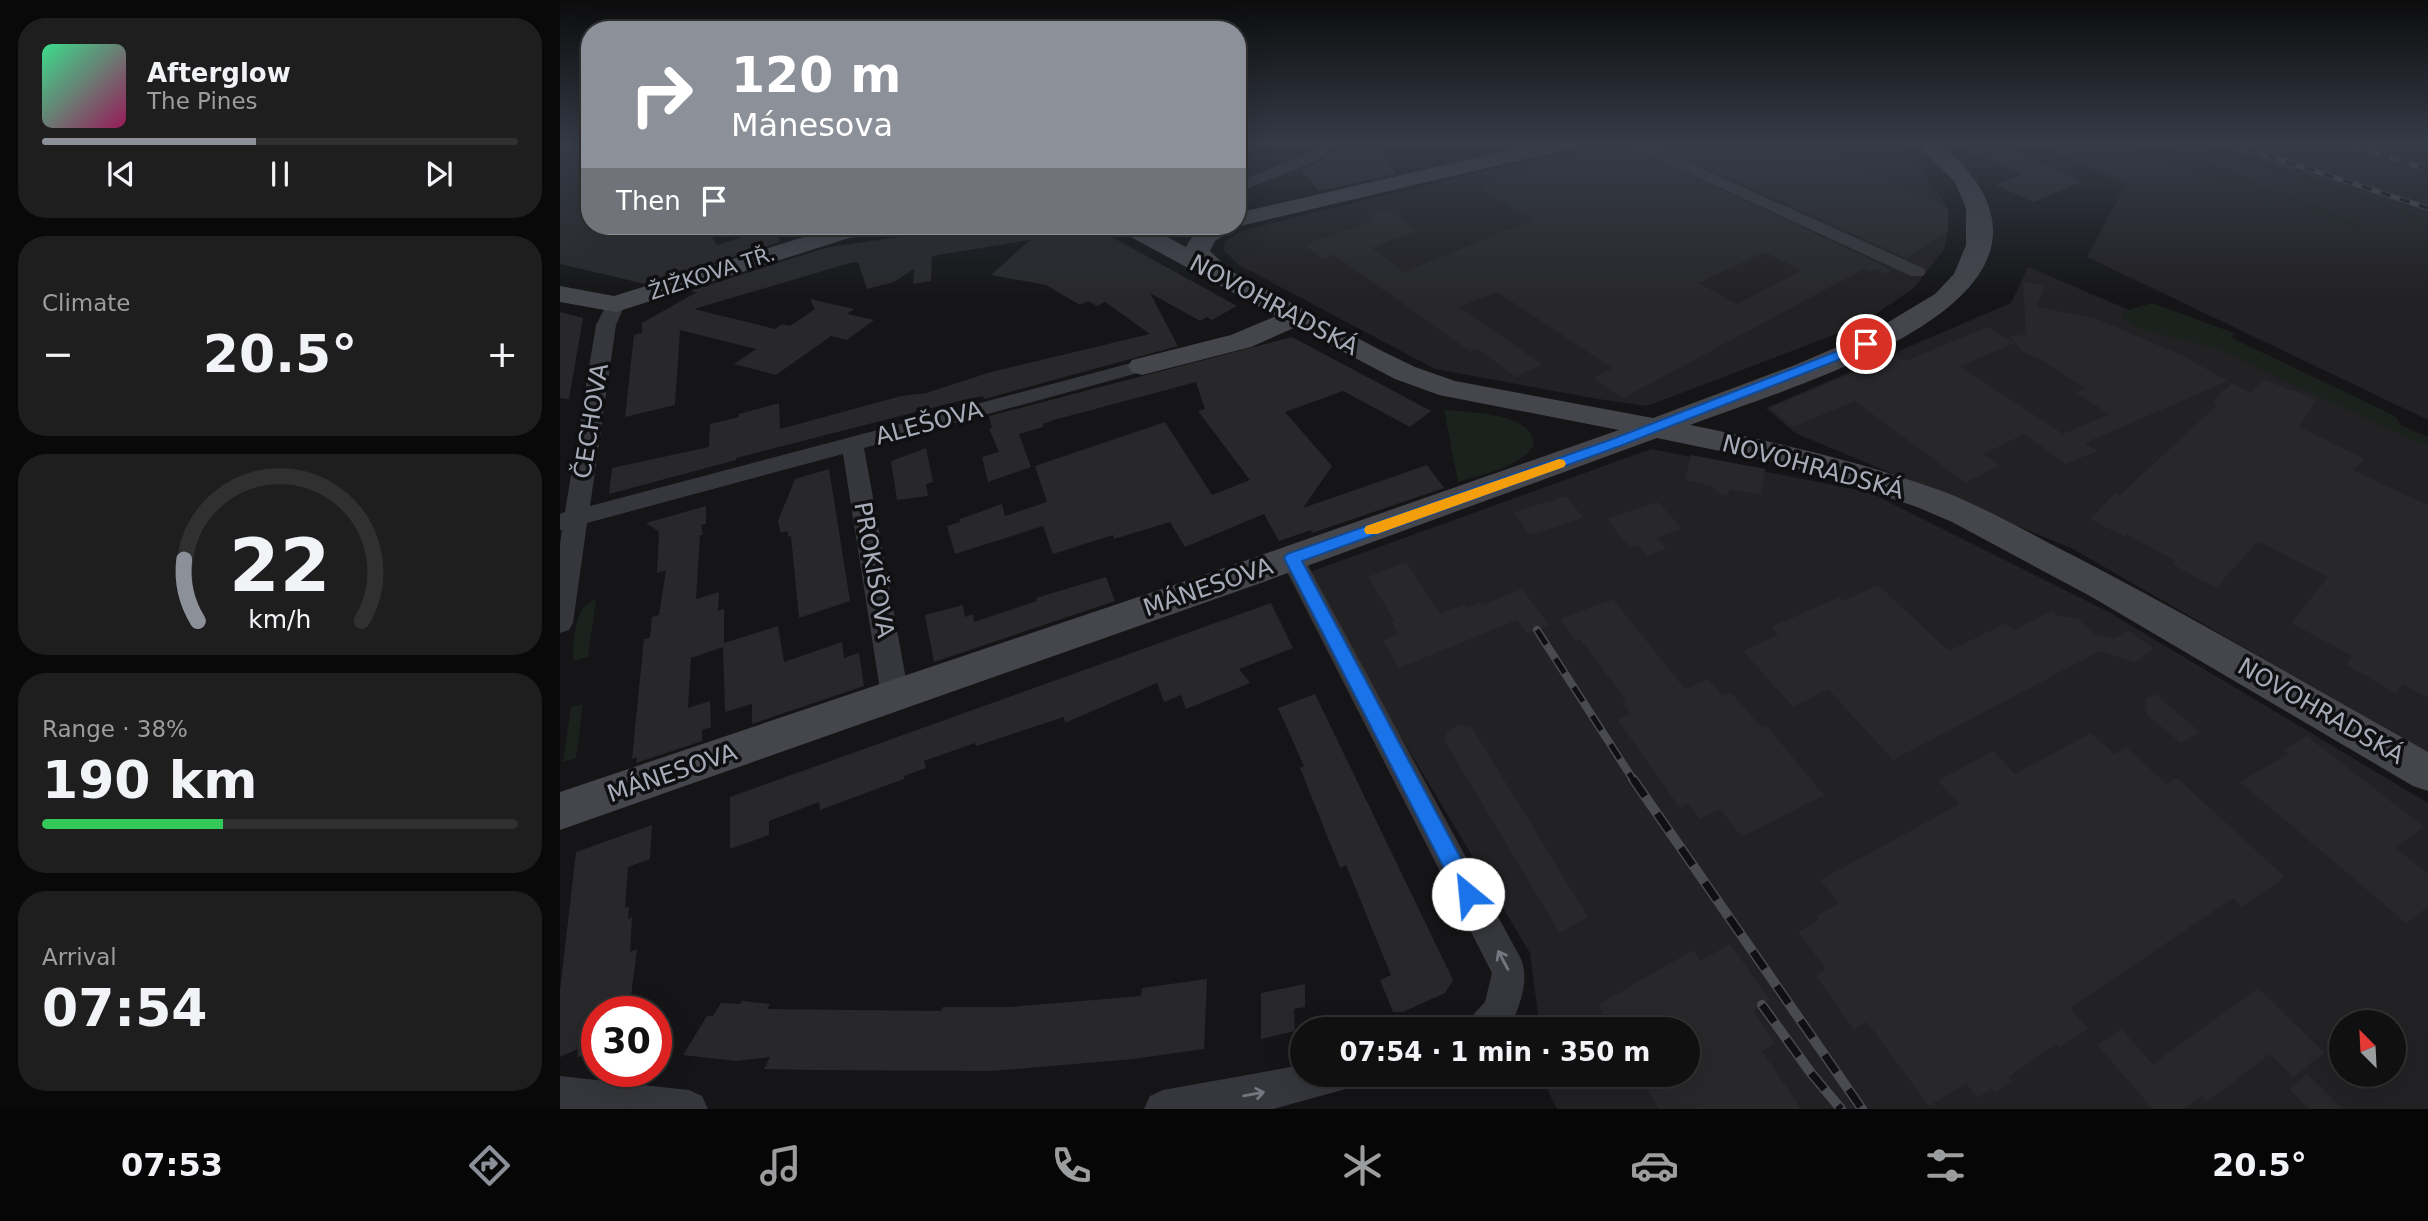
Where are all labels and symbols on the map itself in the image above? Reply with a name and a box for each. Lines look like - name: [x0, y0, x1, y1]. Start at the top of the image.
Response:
- street label: ŽIŽKOVA TŘ.: [646, 240, 778, 305]
- street label: NOVOHRADSKÁ: [1185, 248, 1364, 362]
- pin: [1836, 314, 1896, 374]
- street label: ČECHOVA: [566, 360, 614, 481]
- street label: ALEŠOVA: [872, 393, 986, 451]
- street label: NOVOHRADSKÁ: [1719, 428, 1908, 505]
- street label: PROKIŠOVA: [848, 499, 902, 641]
- street label: MÁNESOVA: [1139, 551, 1277, 622]
- street label: NOVOHRADSKÁ: [2233, 651, 2410, 770]
- street label: MÁNESOVA: [603, 737, 741, 808]
- position arrow: [1431, 857, 1505, 931]
- one-way arrow: [1496, 950, 1509, 971]
- speed limit sign: 30: [581, 996, 672, 1087]
- north arrow: [2329, 1010, 2406, 1087]
- one-way arrow: [1242, 1087, 1265, 1100]

